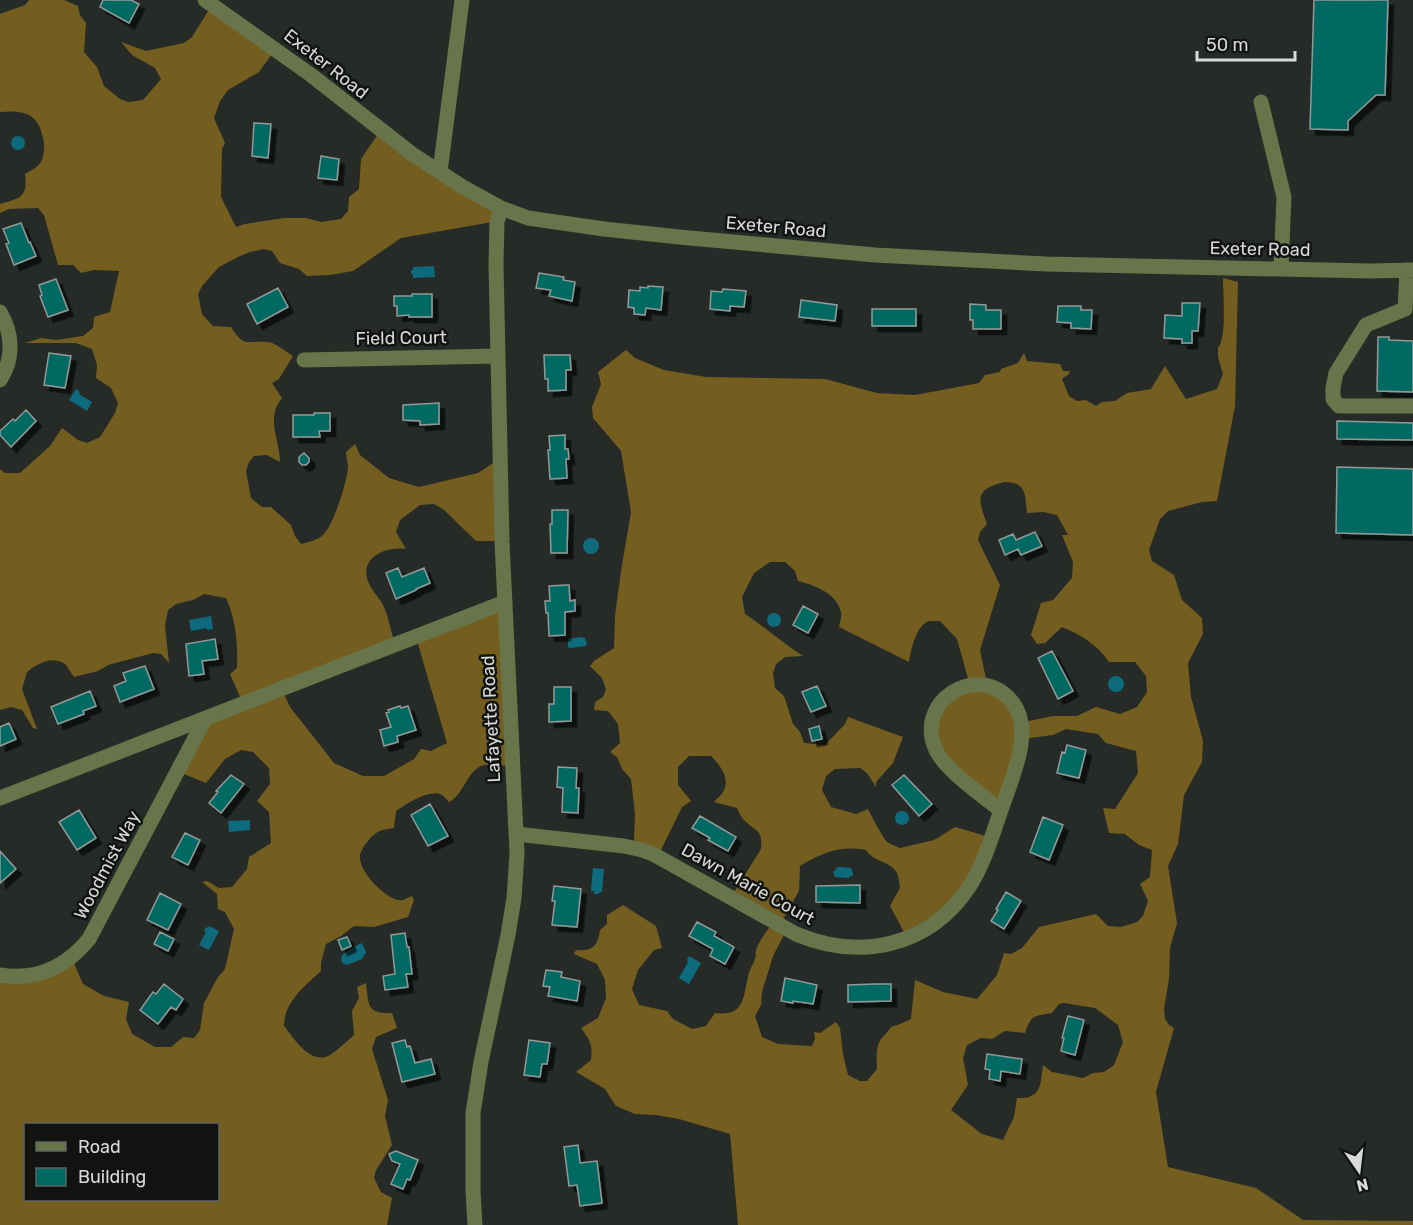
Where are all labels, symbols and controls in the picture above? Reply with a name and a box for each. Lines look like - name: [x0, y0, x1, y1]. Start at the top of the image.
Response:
- street label: Exeter Road: [279, 24, 373, 104]
- scale bar: [1197, 24, 1294, 62]
- text: 50 m: [1206, 34, 1249, 56]
- street label: Exeter Road: [725, 212, 827, 242]
- street label: Exeter Road: [1209, 237, 1311, 261]
- street label: Field Court: [355, 326, 447, 350]
- street label: Lafayette Road: [477, 655, 505, 783]
- street label: Woodmist Way: [69, 807, 145, 923]
- street label: Dawn Marie Court: [678, 838, 818, 930]
- legend: [24, 1123, 219, 1201]
- text: Road: [78, 1136, 121, 1158]
- north arrow: [1329, 1141, 1389, 1201]
- text: Building: [78, 1166, 146, 1188]
- text: N: [1355, 1174, 1370, 1196]

